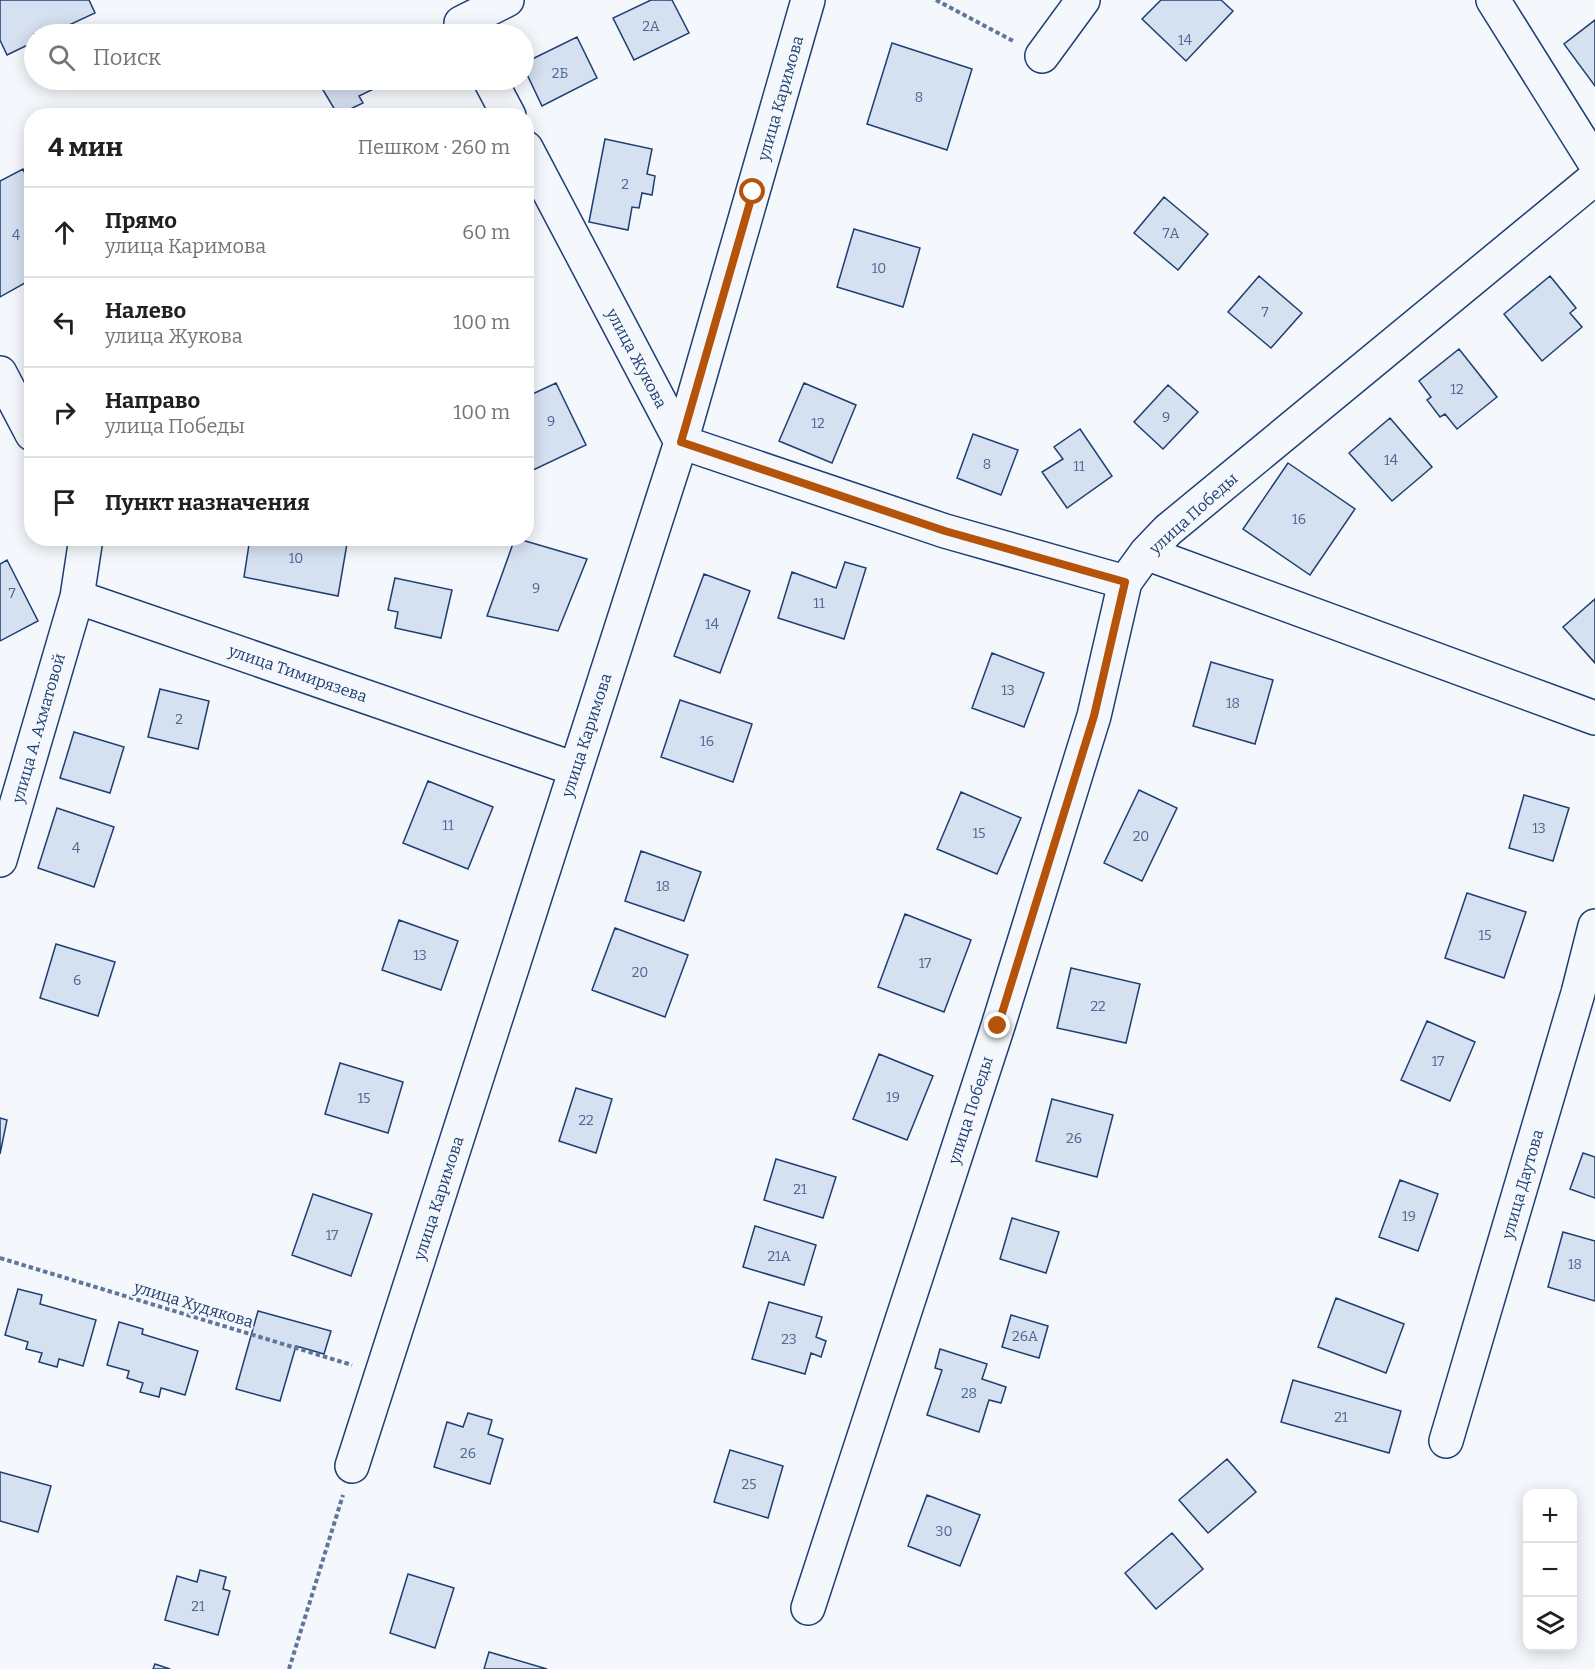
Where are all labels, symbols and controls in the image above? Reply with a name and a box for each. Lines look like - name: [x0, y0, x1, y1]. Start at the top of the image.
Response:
- house number: 2А: [642, 18, 660, 35]
- search box: [24, 24, 534, 90]
- house number: 14: [1178, 32, 1192, 49]
- street label: улица Каримова: [753, 33, 807, 164]
- icon: search: [45, 41, 78, 74]
- text: Поиск: [93, 44, 161, 71]
- house number: 2Б: [552, 65, 568, 82]
- house number: 8: [915, 89, 923, 106]
- text: 4 мин: [48, 132, 123, 163]
- text: Пешком · 260 m: [358, 135, 510, 159]
- house number: 2: [621, 176, 629, 193]
- route start: [739, 178, 765, 204]
- text: Прямо: [105, 207, 177, 234]
- icon: ahead: [48, 216, 81, 249]
- text: 60 m: [462, 220, 510, 244]
- house number: 7А: [1163, 225, 1180, 242]
- house number: 4: [12, 227, 20, 244]
- text: улица Каримова: [105, 234, 266, 258]
- house number: 10: [872, 260, 886, 277]
- text: Налево: [105, 297, 186, 324]
- street label: улица Жукова: [602, 304, 671, 412]
- house number: 7: [1261, 304, 1269, 321]
- icon: left: [48, 306, 81, 339]
- text: 100 m: [453, 310, 510, 334]
- text: улица Жукова: [105, 324, 243, 348]
- house number: 12: [1450, 381, 1464, 398]
- text: Направо: [105, 387, 200, 414]
- icon: right: [48, 396, 81, 429]
- text: 100 m: [453, 400, 510, 424]
- house number: 9: [1162, 409, 1170, 426]
- house number: 9: [547, 413, 555, 430]
- text: улица Победы: [105, 414, 245, 438]
- house number: 12: [811, 415, 825, 432]
- house number: 14: [1384, 452, 1398, 469]
- house number: 8: [983, 456, 991, 473]
- house number: 11: [1073, 458, 1085, 475]
- street label: улица Победы: [1145, 469, 1242, 559]
- icon: arrive: [48, 486, 81, 519]
- text: Пункт назначения: [105, 489, 310, 516]
- house number: 16: [1292, 511, 1306, 528]
- house number: 10: [289, 550, 303, 567]
- house number: 9: [532, 580, 540, 597]
- house number: 7: [8, 585, 16, 602]
- house number: 11: [813, 595, 825, 612]
- house number: 14: [705, 616, 719, 633]
- street label: улица Тимирязева: [225, 641, 370, 706]
- street label: улица А. Ахматовой: [8, 651, 69, 806]
- street label: улица Каримова: [557, 671, 616, 800]
- house number: 13: [1001, 682, 1015, 699]
- house number: 18: [1226, 695, 1240, 712]
- house number: 2: [175, 711, 183, 728]
- house number: 16: [700, 733, 714, 750]
- house number: 11: [442, 817, 454, 834]
- house number: 13: [1532, 820, 1546, 837]
- house number: 15: [972, 825, 986, 842]
- house number: 20: [1133, 828, 1149, 845]
- house number: 4: [72, 840, 80, 857]
- house number: 18: [656, 878, 670, 895]
- house number: 15: [1478, 927, 1492, 944]
- house number: 13: [413, 947, 427, 964]
- house number: 17: [919, 955, 931, 972]
- house number: 20: [632, 964, 648, 981]
- house number: 6: [73, 972, 81, 989]
- house number: 22: [1090, 998, 1106, 1015]
- route end: [984, 1012, 1010, 1038]
- house number: 17: [1432, 1053, 1444, 1070]
- street label: улица Победы: [944, 1054, 997, 1167]
- house number: 19: [886, 1089, 900, 1106]
- house number: 15: [357, 1090, 371, 1107]
- house number: 22: [578, 1112, 594, 1129]
- street label: улица Даутова: [1497, 1127, 1547, 1242]
- house number: 26: [1066, 1130, 1082, 1147]
- street label: улица Каримова: [409, 1134, 468, 1263]
- house number: 21: [793, 1181, 807, 1198]
- house number: 19: [1402, 1208, 1416, 1225]
- house number: 17: [326, 1227, 338, 1244]
- house number: 21А: [767, 1248, 791, 1265]
- house number: 18: [1568, 1256, 1582, 1273]
- street label: улица Худякова: [131, 1277, 256, 1332]
- house number: 26А: [1012, 1328, 1038, 1345]
- house number: 23: [781, 1331, 797, 1348]
- house number: 28: [961, 1385, 977, 1402]
- house number: 21: [1334, 1409, 1348, 1426]
- house number: 26: [460, 1445, 476, 1462]
- house number: 25: [741, 1476, 757, 1493]
- map controls: [1523, 1489, 1577, 1651]
- button: +: [1523, 1489, 1577, 1543]
- house number: 30: [936, 1523, 952, 1540]
- button: −: [1523, 1543, 1577, 1597]
- button: layers: [1523, 1597, 1577, 1651]
- house number: 21: [191, 1598, 205, 1615]

